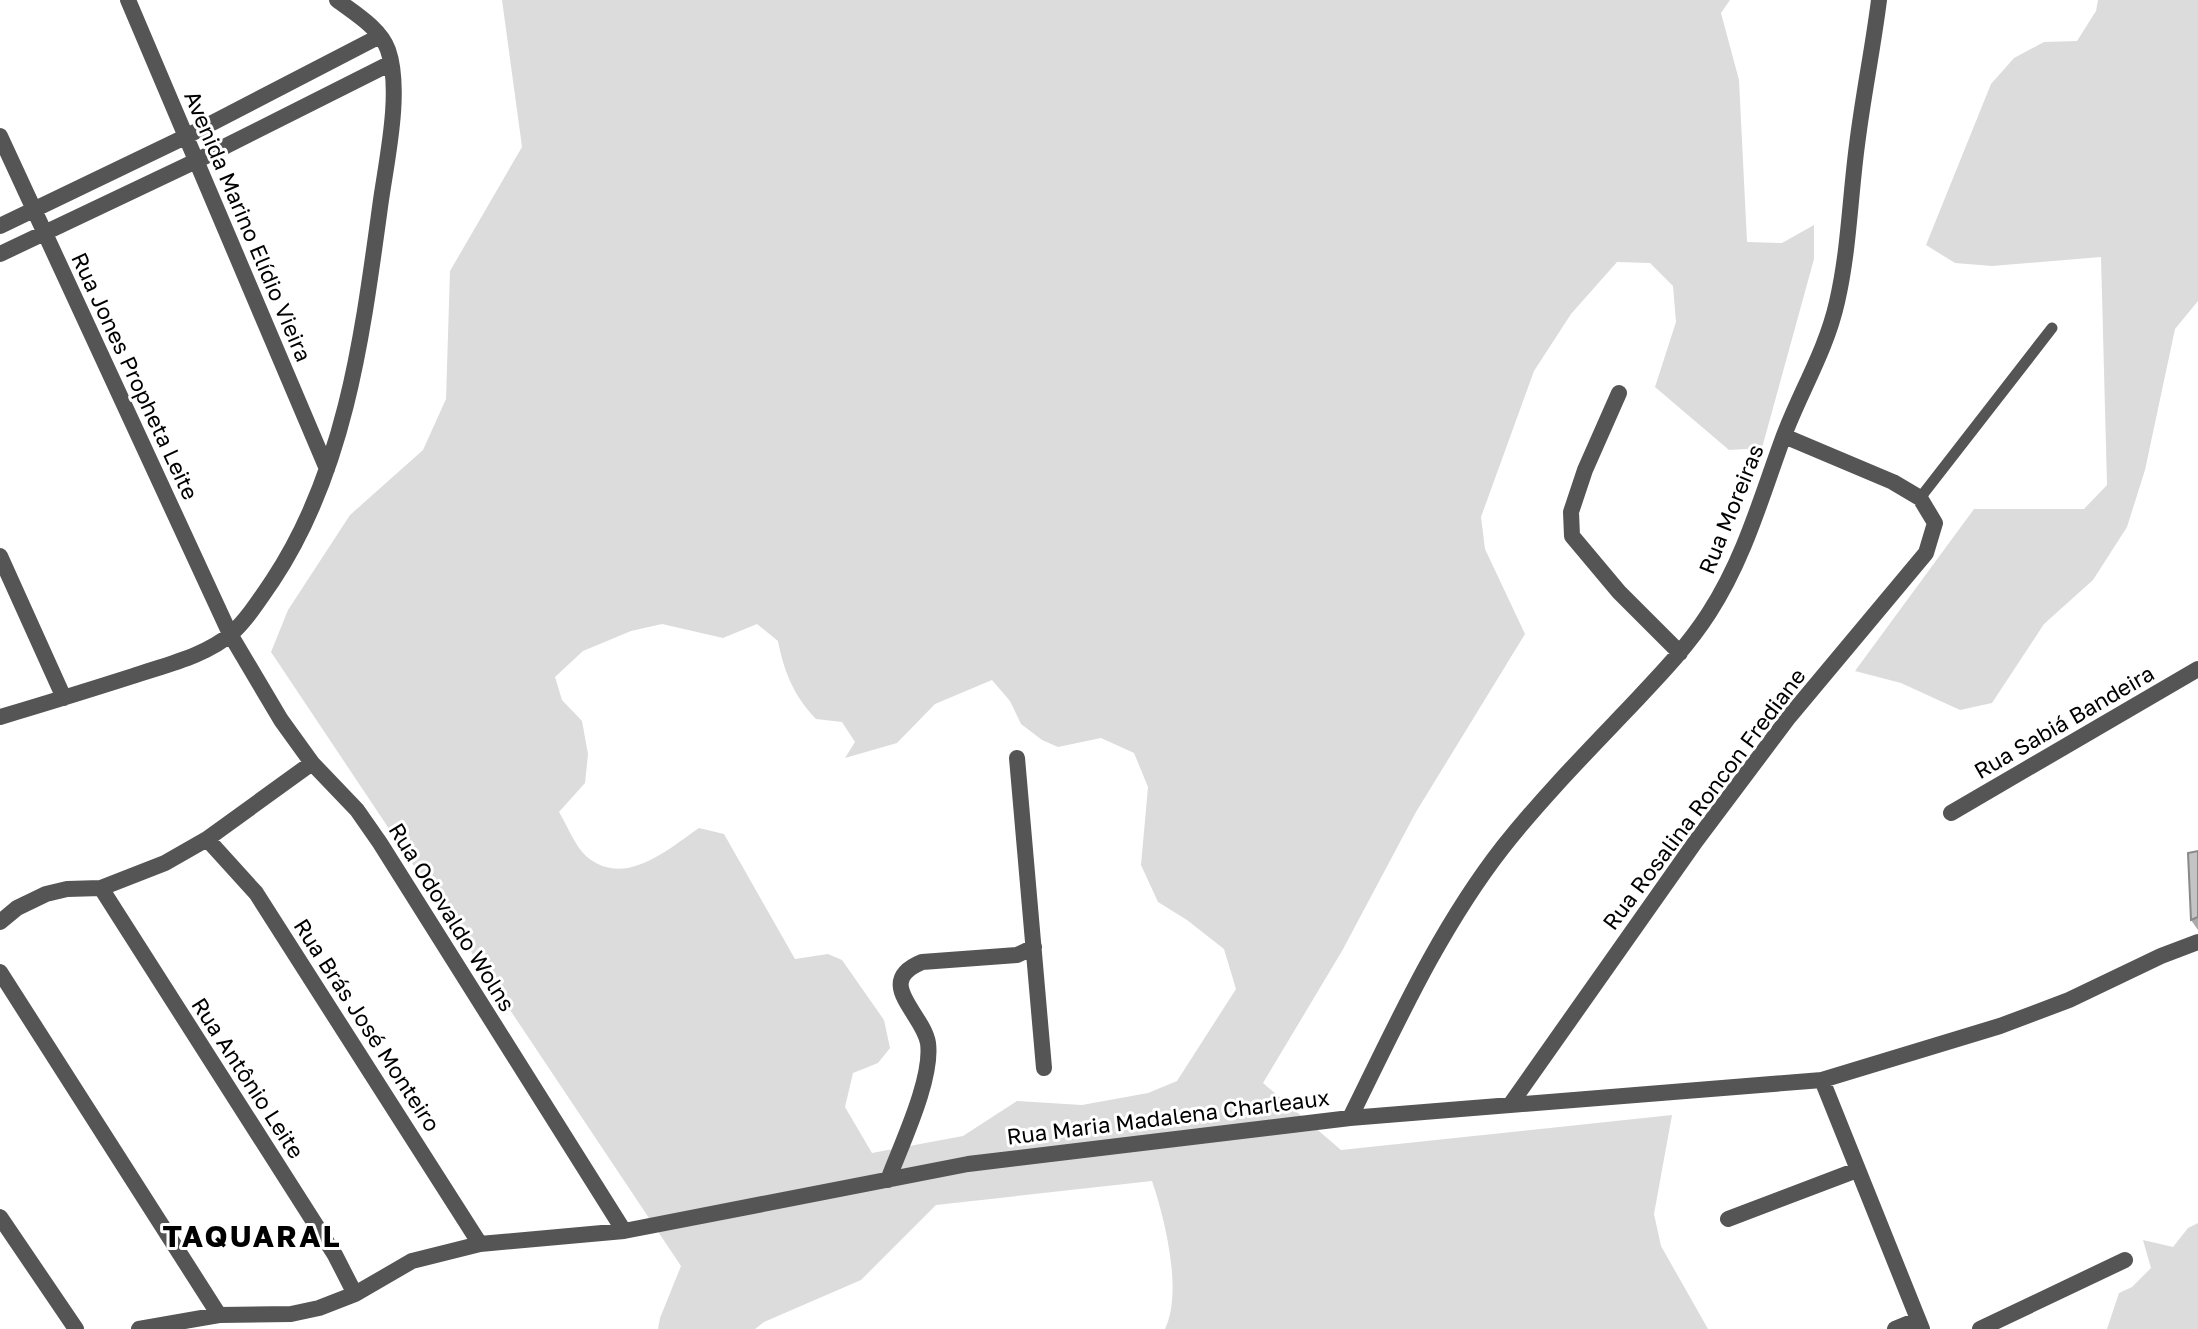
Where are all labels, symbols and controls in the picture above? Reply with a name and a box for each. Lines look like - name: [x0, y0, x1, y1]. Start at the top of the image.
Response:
- street label: Avenida Marino Elídio Vieira: [179, 86, 318, 365]
- street label: Rua Jones Propheta Leite: [66, 248, 205, 504]
- street label: Rua Moreiras: [1692, 440, 1769, 578]
- street label: Rua Sabiá Bandeira: [1969, 659, 2159, 784]
- street label: Rua Rosalina Roncon Frediane: [1596, 663, 1811, 935]
- street label: Rua Odovaldo Wolns: [383, 818, 521, 1016]
- street label: Rua Brás José Monteiro: [288, 913, 446, 1136]
- street label: Rua Antônio Leite: [186, 992, 311, 1163]
- street label: Rua Maria Madalena Charleaux: [1005, 1083, 1331, 1150]
- district label: TAQUARAL: [162, 1218, 342, 1254]

